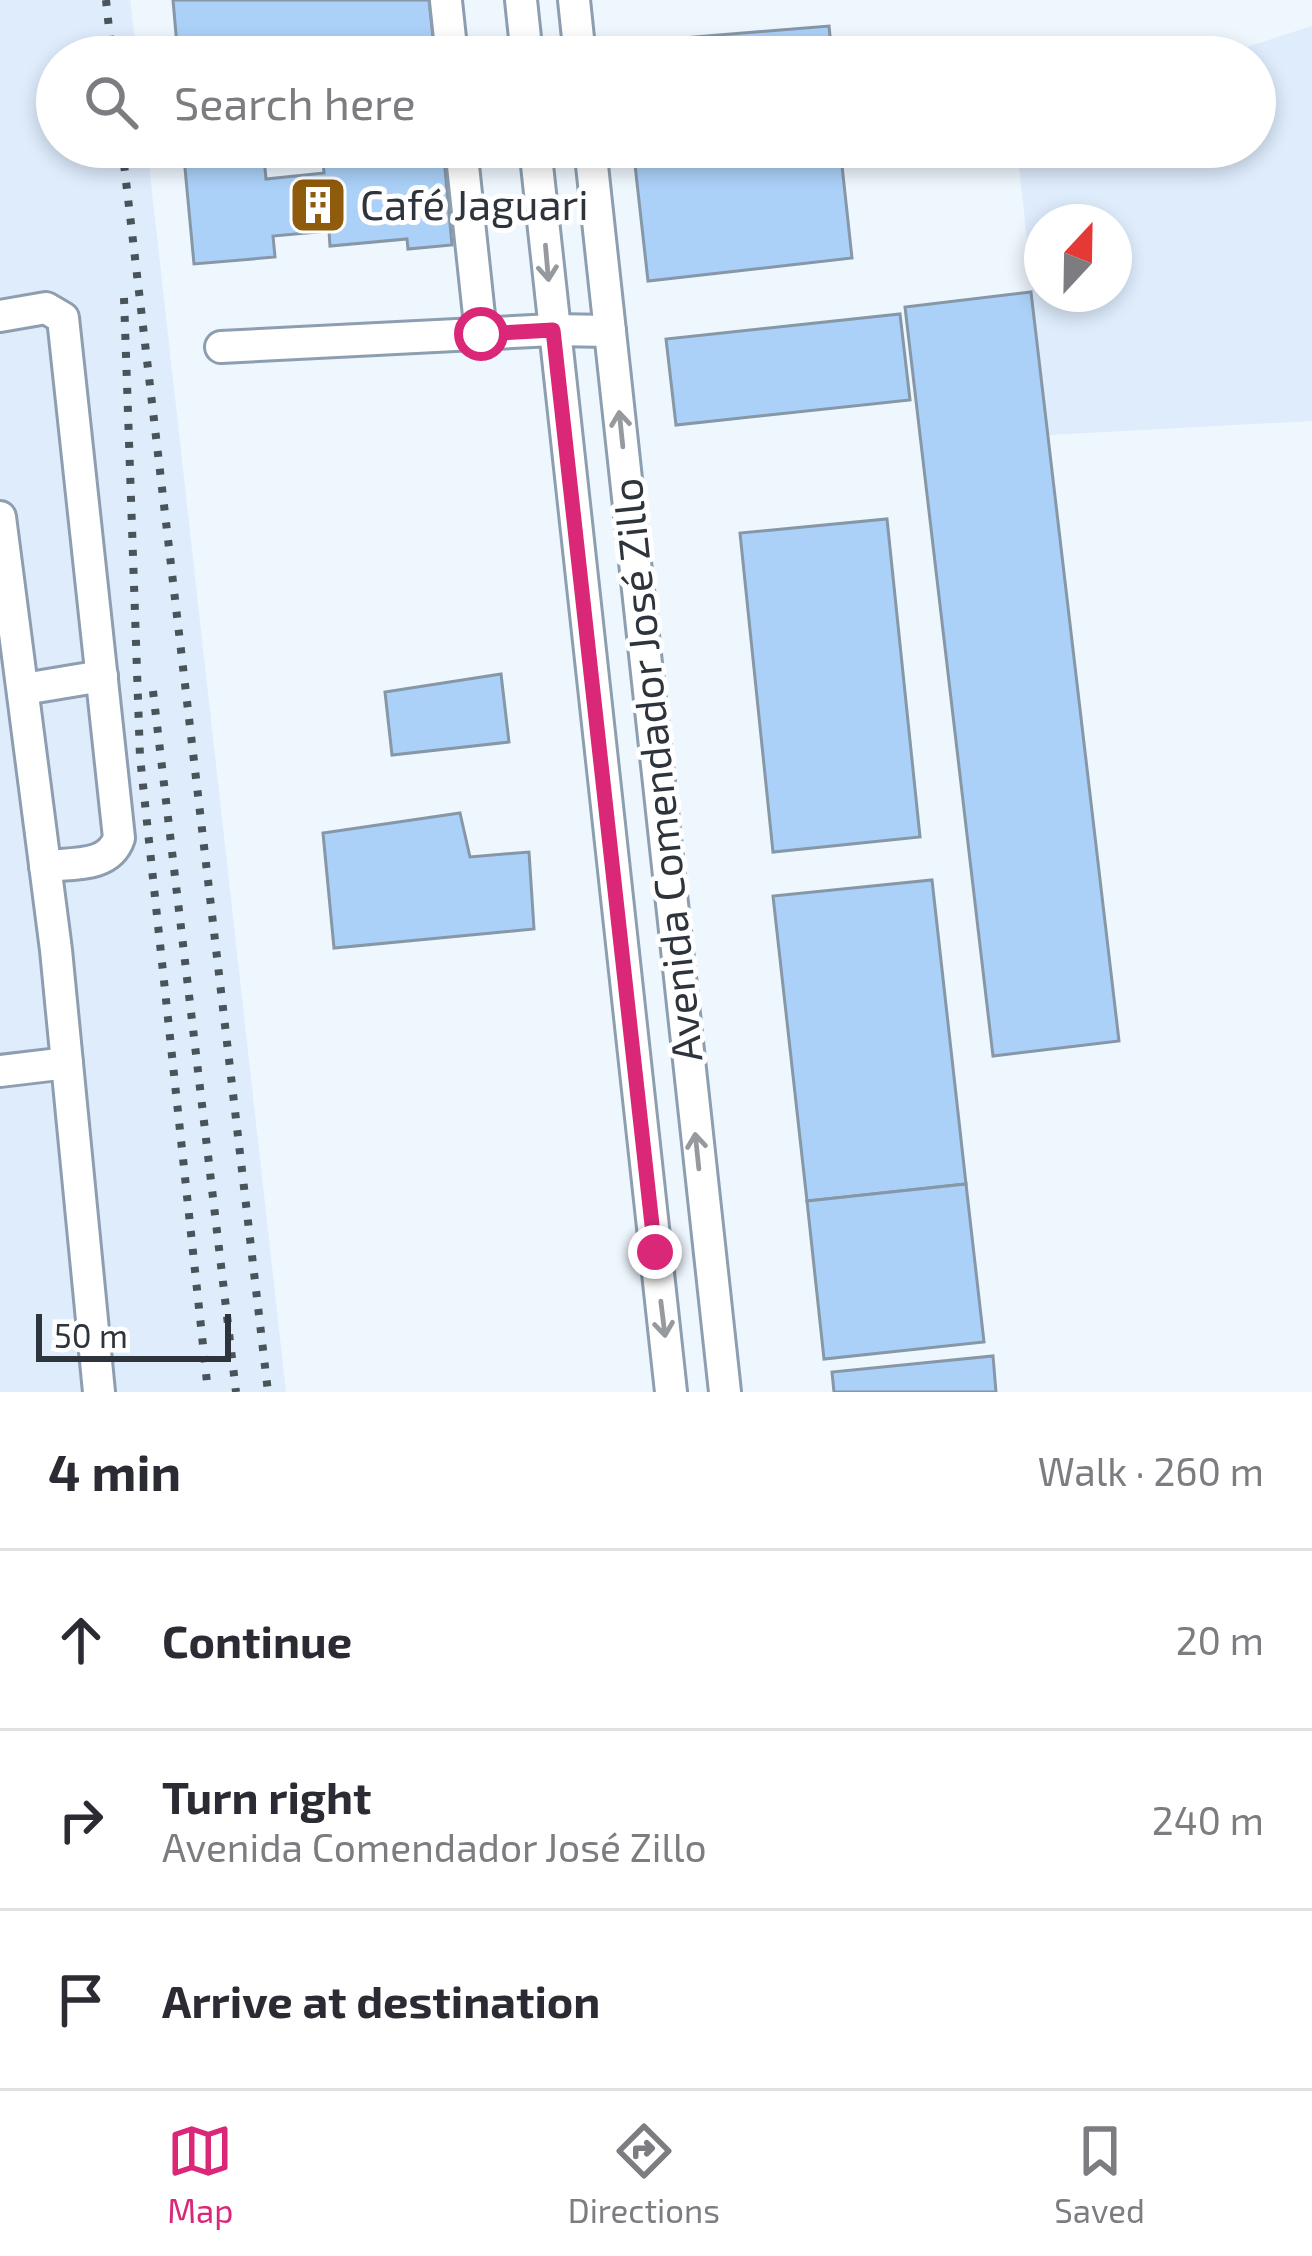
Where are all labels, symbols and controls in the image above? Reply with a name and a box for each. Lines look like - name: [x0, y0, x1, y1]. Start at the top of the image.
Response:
- search box: [36, 36, 1276, 168]
- icon: search: [78, 69, 144, 135]
- text: Search here: [174, 75, 416, 129]
- building icon: Café Jaguari: [287, 174, 349, 236]
- place label: Café Jaguari: [360, 178, 589, 228]
- north arrow: [1024, 204, 1132, 312]
- one-way arrow: [536, 243, 559, 282]
- route start: [454, 307, 508, 361]
- one-way arrow: [609, 410, 631, 449]
- street label: Avenida Comendador José Zillo: [599, 476, 711, 1065]
- one-way arrow: [685, 1132, 708, 1171]
- route end: [628, 1225, 682, 1279]
- one-way arrow: [652, 1299, 674, 1338]
- scale bar: [36, 1308, 231, 1361]
- text: 50 m: [54, 1315, 128, 1355]
- text: 4 min: [48, 1440, 181, 1501]
- text: Walk · 260 m: [1038, 1447, 1264, 1494]
- icon: ahead: [48, 1607, 114, 1673]
- text: Continue: [162, 1613, 352, 1667]
- text: 20 m: [1176, 1616, 1264, 1663]
- text: Turn right: [162, 1769, 371, 1823]
- icon: right: [48, 1787, 114, 1853]
- text: 240 m: [1152, 1796, 1264, 1843]
- text: Avenida Comendador José Zillo: [162, 1823, 707, 1870]
- icon: arrive: [48, 1967, 114, 2033]
- text: Arrive at destination: [162, 1973, 600, 2027]
- tab: Map: [167, 2118, 233, 2230]
- tab: Directions: [568, 2118, 720, 2230]
- tab: Saved: [1054, 2118, 1145, 2230]

